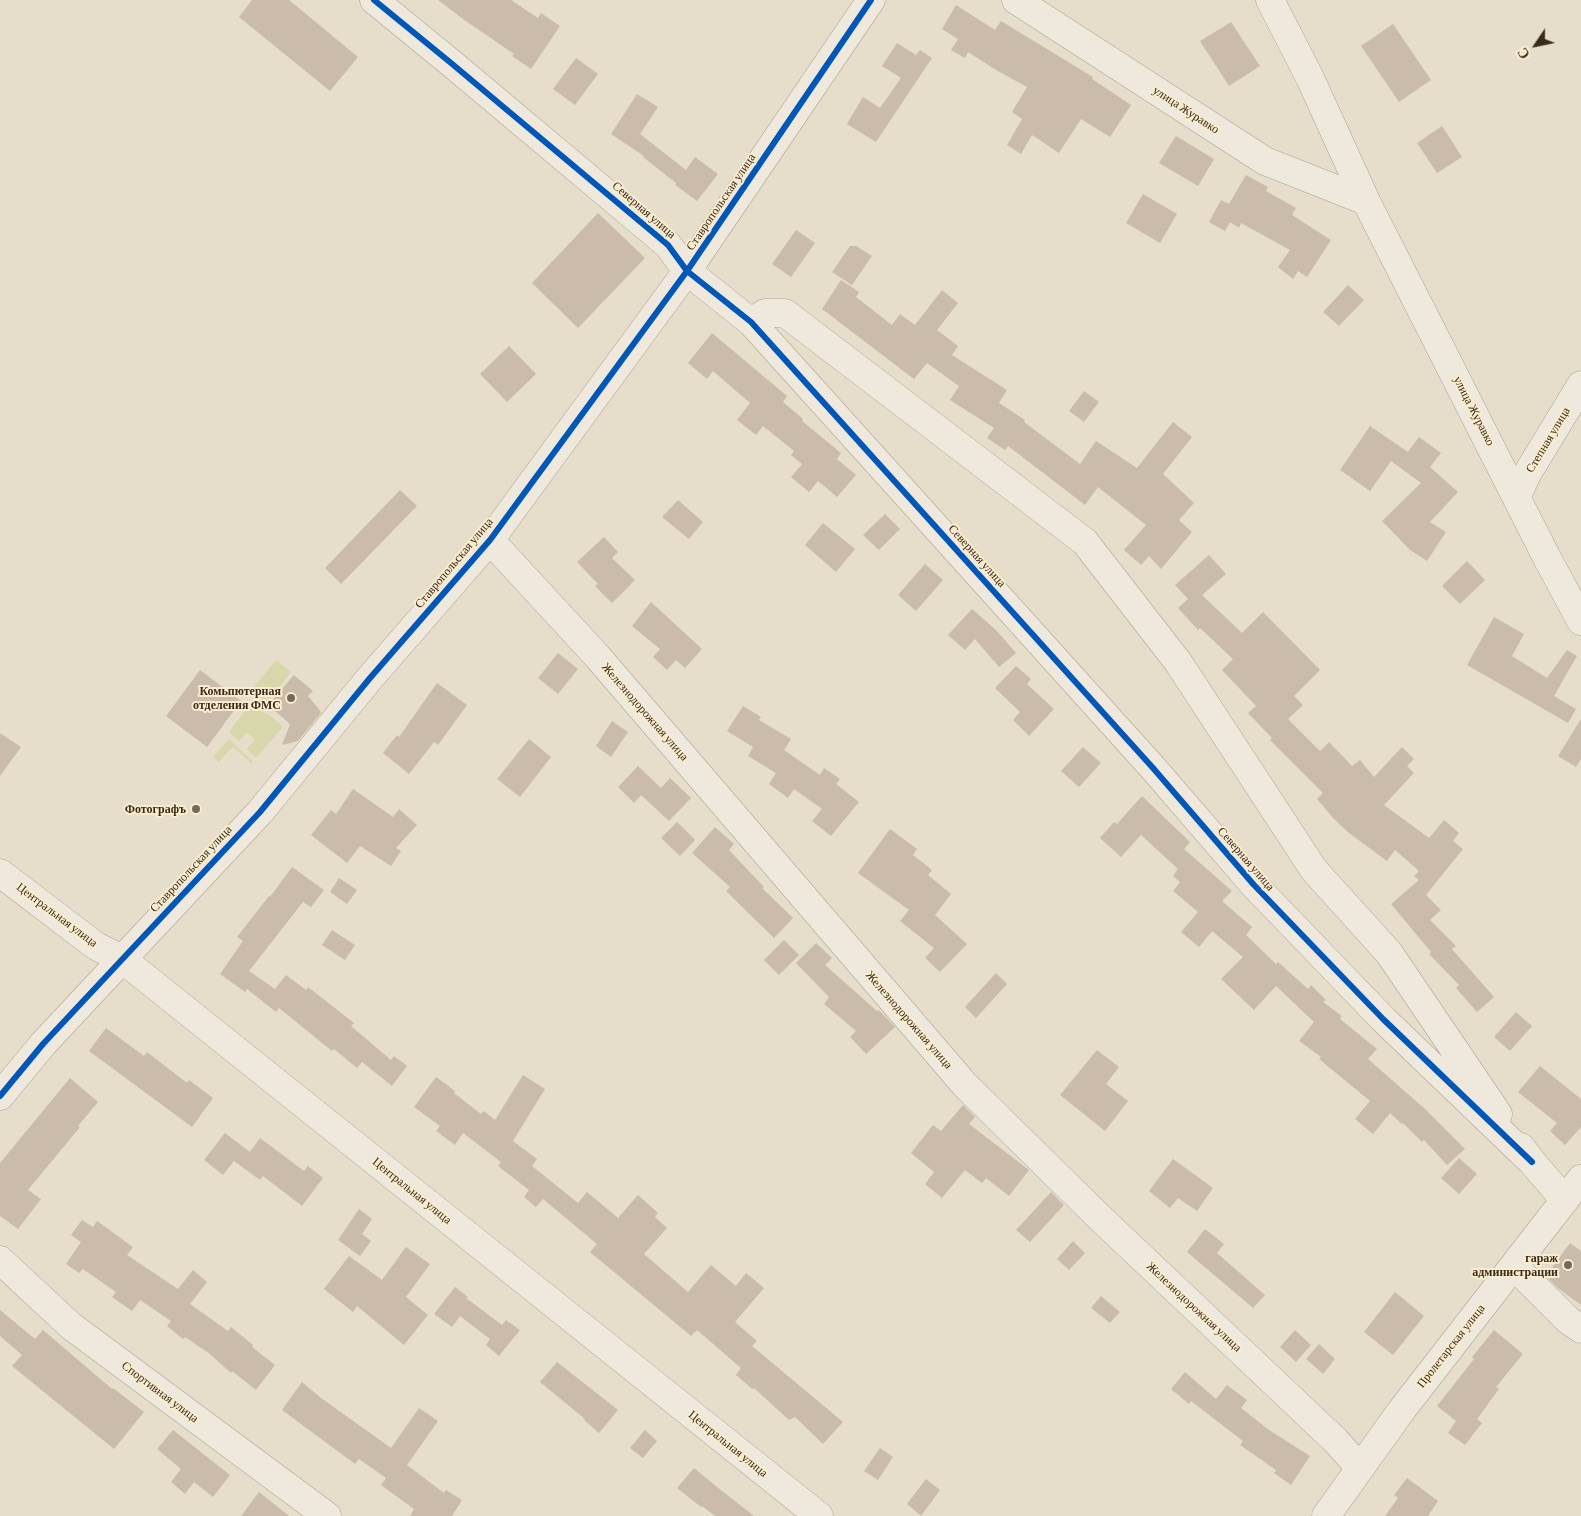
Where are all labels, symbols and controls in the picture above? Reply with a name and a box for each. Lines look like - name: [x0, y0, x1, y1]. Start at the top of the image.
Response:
- north arrow: [1511, 20, 1561, 70]
- text: С: [1514, 45, 1533, 62]
- street label: улица Журавко: [1150, 83, 1222, 137]
- street label: Ставропольская улица: [683, 151, 759, 253]
- street label: Северная улица: [609, 178, 679, 242]
- street label: улица Журавко: [1450, 374, 1498, 448]
- street label: Степная улица: [1523, 405, 1573, 475]
- street label: Ставропольская улица: [412, 515, 496, 611]
- street label: Северная улица: [945, 522, 1009, 590]
- street label: Железнодорожная улица: [599, 660, 691, 764]
- place label: Комьпютерная отделения ФМС: [193, 684, 281, 712]
- marker: Комьпютерная отделения ФМС: [285, 692, 297, 704]
- place label: Фотографъ: [125, 802, 186, 816]
- marker: Фотографъ: [190, 803, 202, 815]
- street label: Ставропольская улица: [147, 823, 235, 915]
- street label: Северная улица: [1214, 824, 1278, 894]
- street label: Центральная улица: [14, 880, 100, 950]
- street label: Железнодорожная улица: [863, 968, 955, 1072]
- street label: Центральная улица: [369, 1155, 455, 1227]
- place label: гараж администрации: [1472, 1251, 1558, 1279]
- street label: Железнодорожная улица: [1143, 1259, 1245, 1355]
- marker: гараж администрации: [1562, 1259, 1574, 1271]
- street label: Пролетарская улица: [1414, 1301, 1488, 1391]
- street label: Спортивная улица: [119, 1358, 201, 1426]
- street label: Центральная улица: [685, 1408, 771, 1480]

